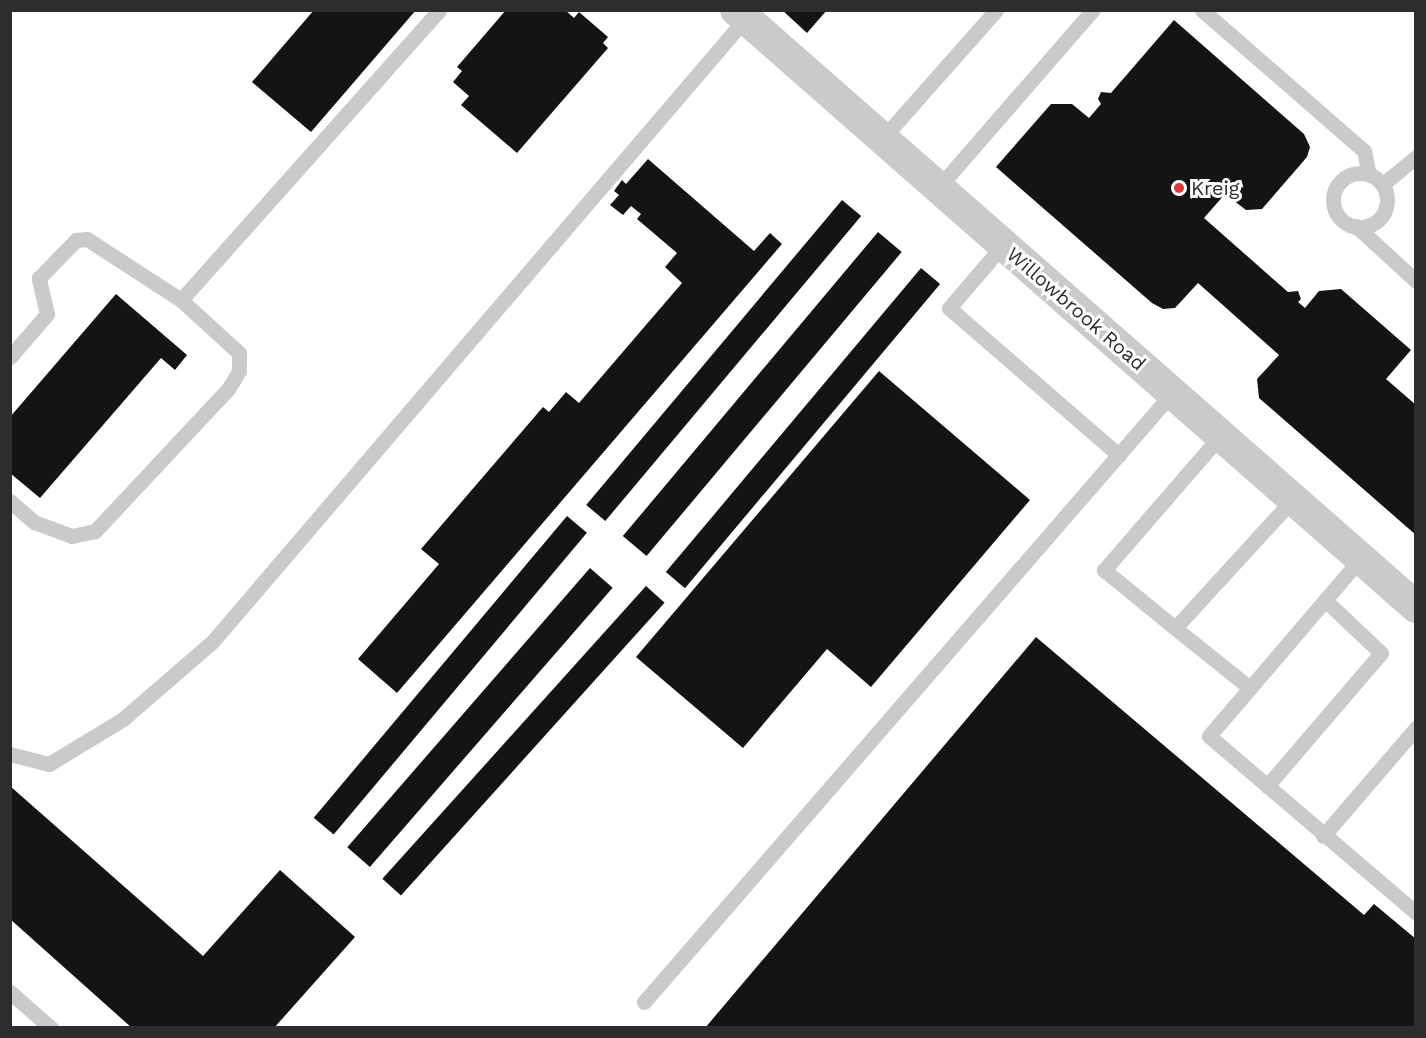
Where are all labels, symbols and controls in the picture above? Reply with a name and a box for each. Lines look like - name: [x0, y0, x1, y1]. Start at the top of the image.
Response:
- place label: Kreig: [1191, 176, 1239, 200]
- marker: Kreig: [1172, 181, 1186, 195]
- street label: Willowbrook Road: [1002, 242, 1150, 376]

